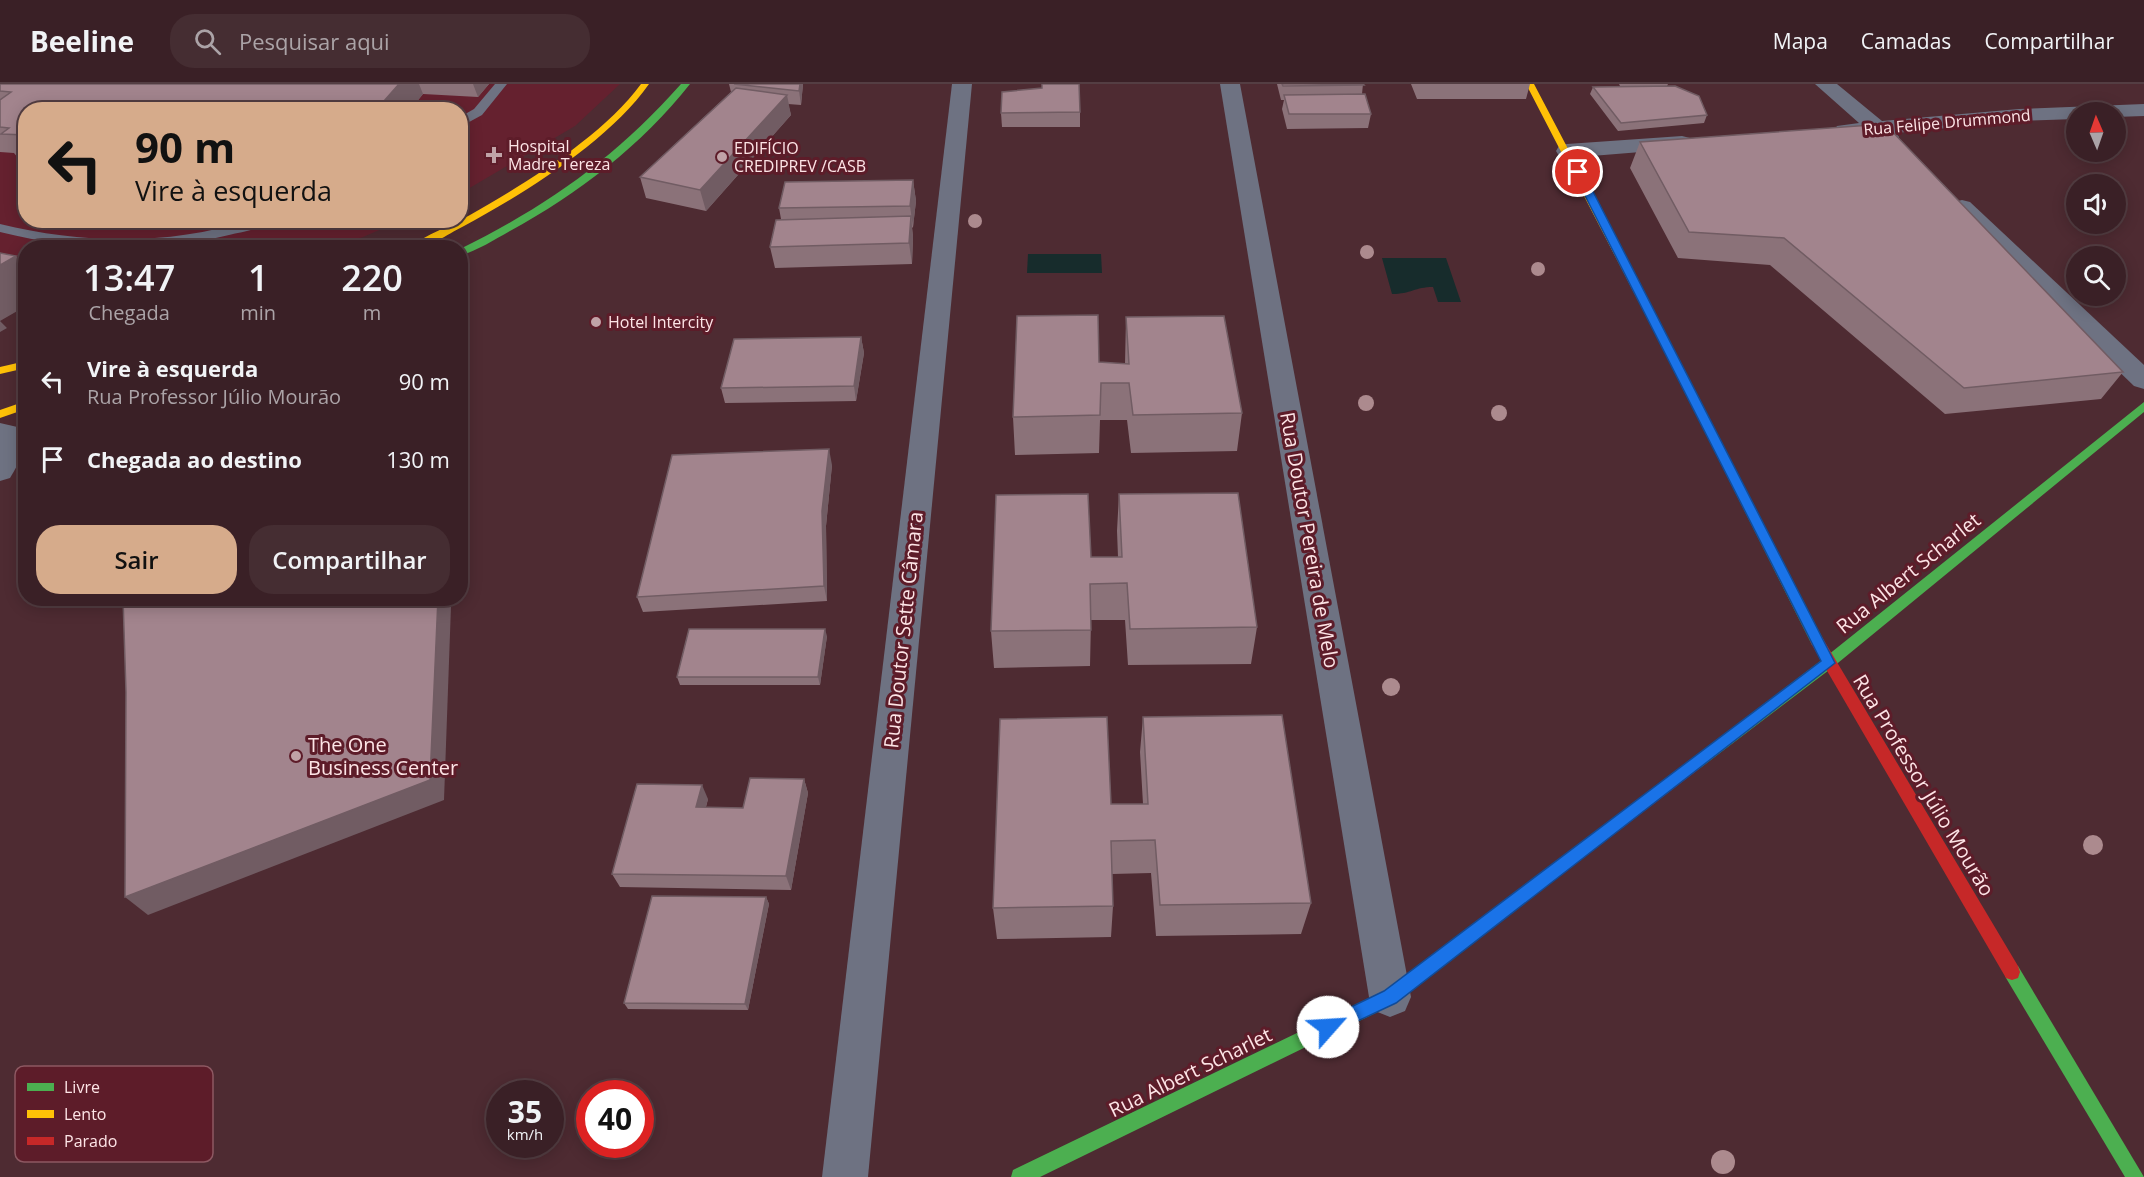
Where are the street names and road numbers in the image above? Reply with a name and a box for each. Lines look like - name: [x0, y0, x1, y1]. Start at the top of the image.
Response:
- street label: Rua Felipe Drummond: [1862, 104, 2032, 140]
- street label: Rua Doutor Pereira de Melo: [1274, 410, 1346, 670]
- street label: Rua Albert Scharlet: [1830, 506, 1986, 640]
- street label: Rua Doutor Sette Câmara: [877, 510, 929, 750]
- street label: Rua Professor Júlio Mourão: [1847, 669, 2001, 901]
- street label: Rua Albert Scharlet: [1104, 1021, 1276, 1123]

